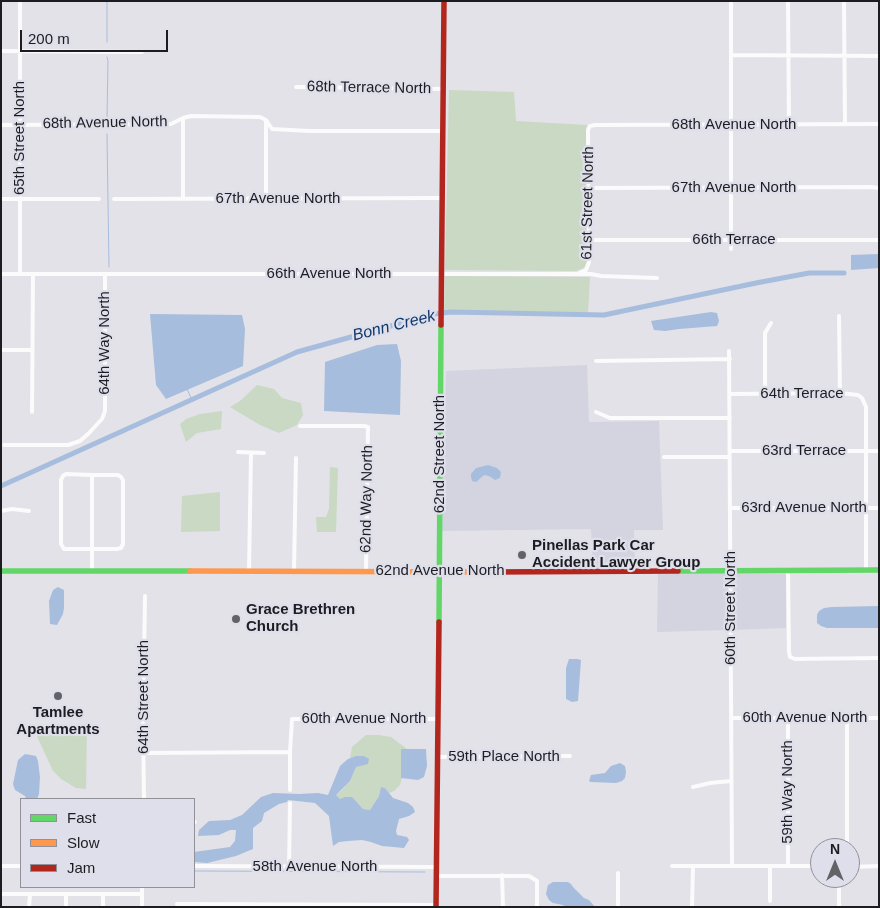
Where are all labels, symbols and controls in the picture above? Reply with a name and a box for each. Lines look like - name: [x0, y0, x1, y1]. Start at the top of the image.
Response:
- scale bar: [22, 20, 170, 52]
- text: 200 m: [28, 30, 70, 47]
- street label: 68th Terrace North: [307, 78, 431, 98]
- street label: 65th Street North: [11, 81, 29, 195]
- street label: 68th Avenue North: [42, 113, 168, 133]
- street label: 68th Avenue North: [672, 116, 796, 134]
- street label: 61st Street North: [578, 146, 598, 260]
- street label: 67th Avenue North: [672, 179, 796, 197]
- street label: 67th Avenue North: [216, 190, 340, 208]
- street label: 66th Terrace: [692, 231, 776, 249]
- street label: 66th Avenue North: [267, 265, 391, 283]
- street label: 64th Way North: [96, 291, 114, 395]
- water label: Bonn Creek: [351, 306, 437, 346]
- street label: 64th Terrace: [760, 385, 844, 403]
- street label: 62nd Street North: [431, 395, 449, 513]
- street label: 63rd Terrace: [762, 442, 846, 460]
- street label: 62nd Way North: [357, 445, 377, 553]
- street label: 63rd Avenue North: [741, 499, 867, 517]
- place label: Pinellas Park Car Accident Lawyer Group: [532, 537, 700, 572]
- marker: Pinellas Park Car Accident Lawyer Group: [516, 549, 528, 561]
- street label: 60th Street North: [722, 551, 740, 665]
- street label: 62nd Avenue North: [376, 562, 504, 580]
- place label: Grace Brethren Church: [246, 601, 355, 636]
- marker: Grace Brethren Church: [230, 613, 242, 625]
- street label: 64th Street North: [135, 640, 153, 754]
- marker: Tamlee Apartments: [52, 690, 64, 702]
- place label: Tamlee Apartments: [16, 704, 100, 739]
- street label: 60th Avenue North: [743, 709, 867, 727]
- street label: 60th Avenue North: [302, 710, 426, 728]
- street label: 59th Way North: [779, 740, 797, 844]
- street label: 59th Place North: [448, 748, 560, 766]
- legend: [20, 798, 195, 888]
- text: Fast: [67, 809, 96, 826]
- text: Slow: [67, 834, 100, 851]
- north arrow: [810, 838, 860, 888]
- text: N: [830, 841, 840, 857]
- street label: 58th Avenue North: [253, 858, 377, 876]
- text: Jam: [67, 859, 95, 876]

